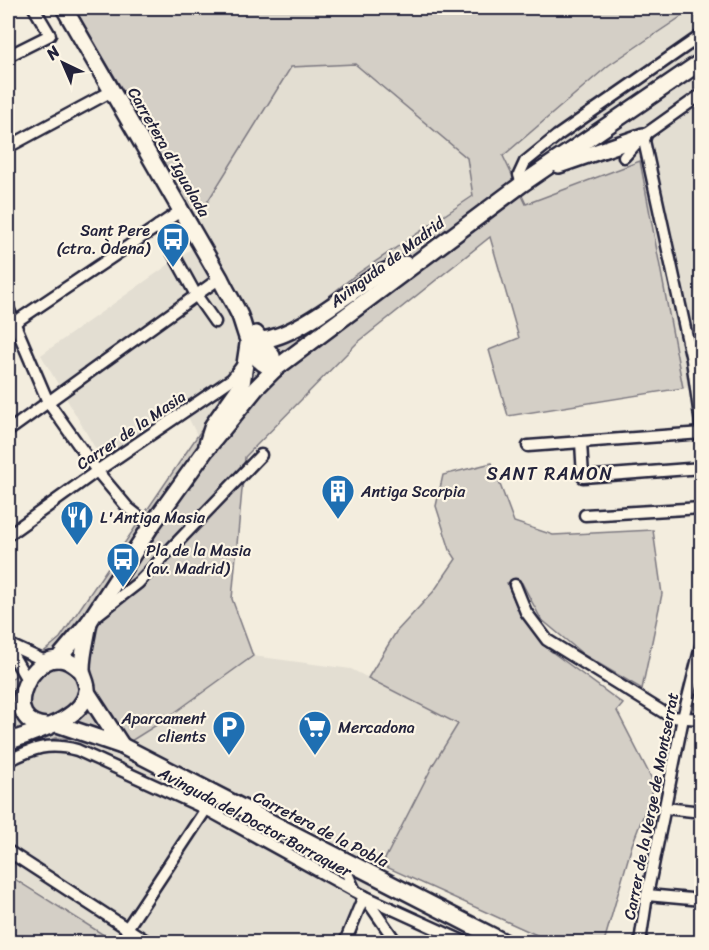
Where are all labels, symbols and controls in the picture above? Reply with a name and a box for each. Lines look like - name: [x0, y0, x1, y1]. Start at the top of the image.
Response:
- north arrow: [33, 33, 93, 93]
- text: N: [38, 38, 68, 68]
- street label: Carretera d'Igualada: [120, 81, 219, 224]
- street label: Avinguda de Madrid: [322, 208, 452, 316]
- place label: Sant Pere (ctra. Òdena): [56, 216, 151, 263]
- bus stop icon: Sant Pere (ctra. Òdena): [155, 221, 191, 268]
- street label: Carrer de la Masia: [70, 382, 192, 478]
- district label: SANT RAMON: [487, 458, 613, 490]
- building icon: Antiga Scorpia: [320, 473, 356, 520]
- place label: Antiga Scorpia: [360, 477, 466, 506]
- restaurant icon: L'Antiga Masia: [59, 499, 95, 546]
- place label: L'Antiga Masia: [100, 503, 206, 532]
- place label: Pla de la Masia (av. Madrid): [146, 536, 251, 583]
- bus stop icon: Pla de la Masia (av. Madrid): [105, 541, 141, 588]
- street label: Carrer de la Verge de Montserrat: [615, 690, 687, 922]
- place label: Aparcament clients: [120, 704, 207, 751]
- parking icon: Aparcament clients: [211, 709, 247, 756]
- supermarket icon: Mercadona: [297, 709, 333, 756]
- place label: Mercadona: [338, 713, 415, 742]
- street label: Avinguda del Doctor Barraquer: [152, 758, 358, 886]
- street label: Carretera de la Pobla: [248, 782, 395, 876]

